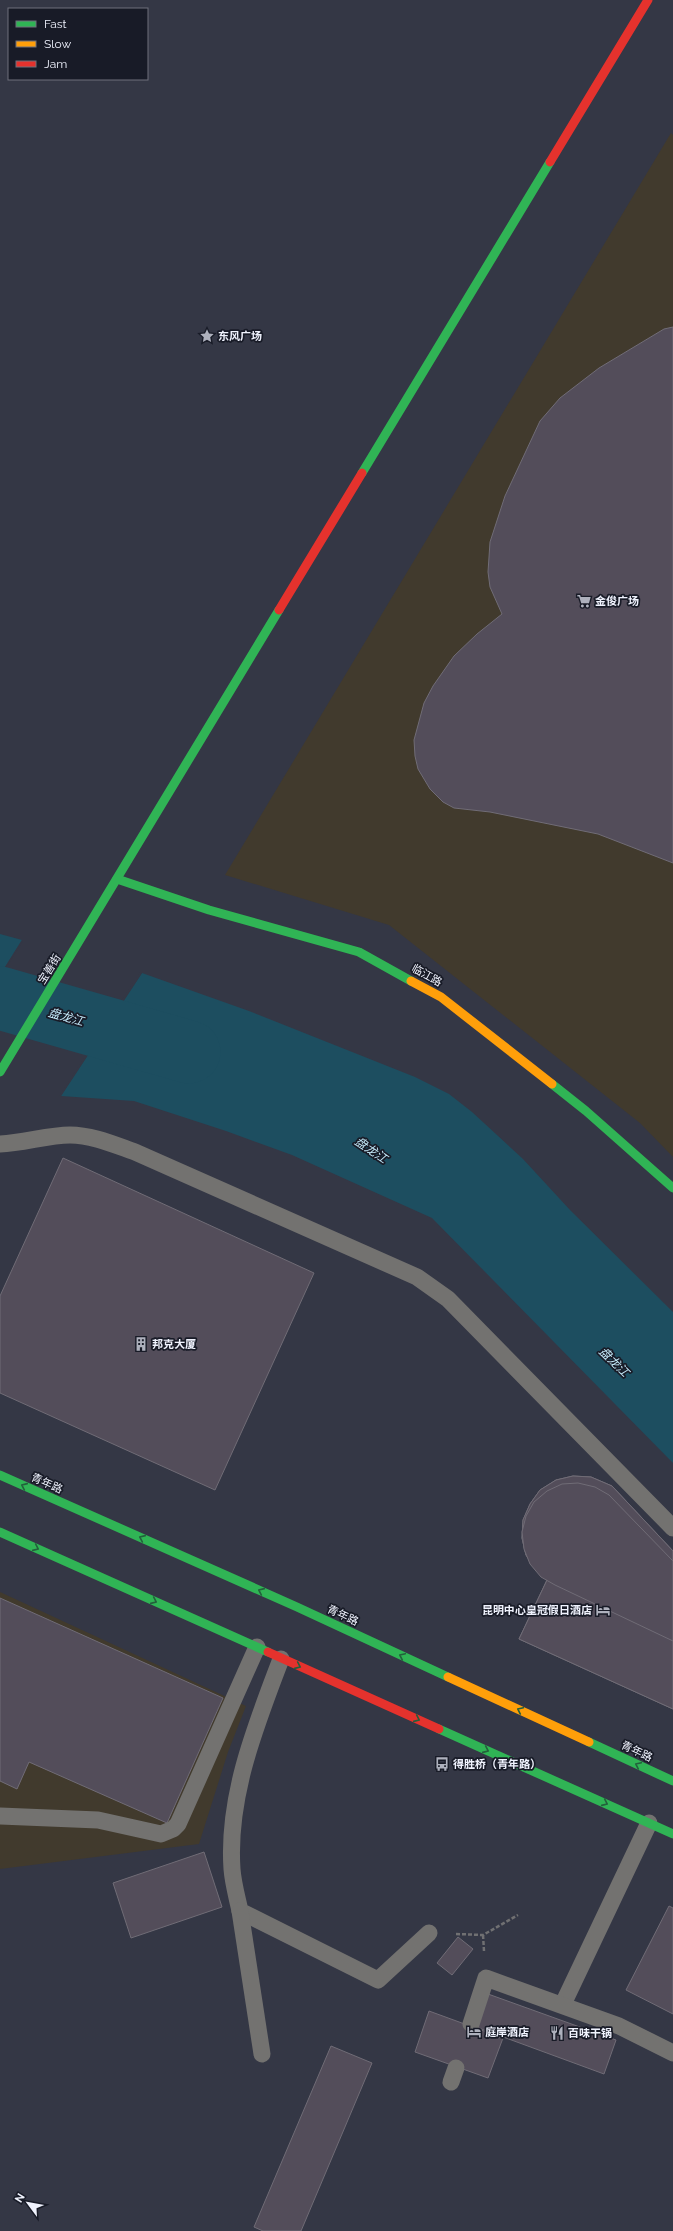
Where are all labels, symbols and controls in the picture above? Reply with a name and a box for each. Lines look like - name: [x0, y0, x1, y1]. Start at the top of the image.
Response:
- legend: [8, 8, 148, 80]
- text: Fast: [44, 17, 67, 31]
- text: Slow: [44, 37, 71, 51]
- text: Jam: [44, 57, 67, 71]
- place icon: 东风广场: [199, 328, 215, 344]
- place label: 东风广场: [218, 330, 262, 343]
- supermarket icon: 金俊广场: [576, 593, 592, 609]
- place label: 金俊广场: [595, 595, 639, 608]
- street label: 宝善街: [35, 952, 64, 987]
- street label: 临江路: [409, 962, 444, 989]
- water label: 盘龙江: [47, 1005, 87, 1029]
- water label: 盘龙江: [352, 1134, 391, 1167]
- building icon: 邦克大厦: [133, 1336, 149, 1352]
- place label: 邦克大厦: [152, 1338, 196, 1351]
- water label: 盘龙江: [596, 1344, 633, 1381]
- street label: 青年路: [29, 1471, 65, 1496]
- one-way arrow: [20, 1482, 27, 1490]
- one-way arrow: [139, 1535, 146, 1543]
- one-way arrow: [31, 1543, 39, 1551]
- one-way arrow: [258, 1588, 266, 1596]
- one-way arrow: [151, 1597, 158, 1605]
- hotel icon: 昆明中心皇冠假日酒店: [595, 1602, 611, 1618]
- street label: 青年路: [325, 1603, 360, 1628]
- place label: 昆明中心皇冠假日酒店: [482, 1604, 592, 1617]
- one-way arrow: [398, 1653, 406, 1661]
- one-way arrow: [294, 1661, 302, 1669]
- one-way arrow: [516, 1707, 524, 1715]
- one-way arrow: [413, 1714, 421, 1722]
- street label: 青年路: [619, 1739, 654, 1764]
- one-way arrow: [482, 1745, 489, 1753]
- bus stop icon: 得胜桥（青年路）: [434, 1756, 450, 1772]
- place label: 得胜桥（青年路）: [453, 1758, 541, 1771]
- one-way arrow: [634, 1762, 642, 1770]
- one-way arrow: [600, 1798, 608, 1806]
- hotel icon: 庭岸酒店: [466, 2024, 482, 2040]
- restaurant icon: 百味干锅: [549, 2025, 565, 2041]
- place label: 庭岸酒店: [485, 2026, 529, 2039]
- place label: 百味干锅: [568, 2027, 612, 2040]
- north arrow: [8, 2183, 48, 2223]
- text: N: [12, 2191, 28, 2205]

